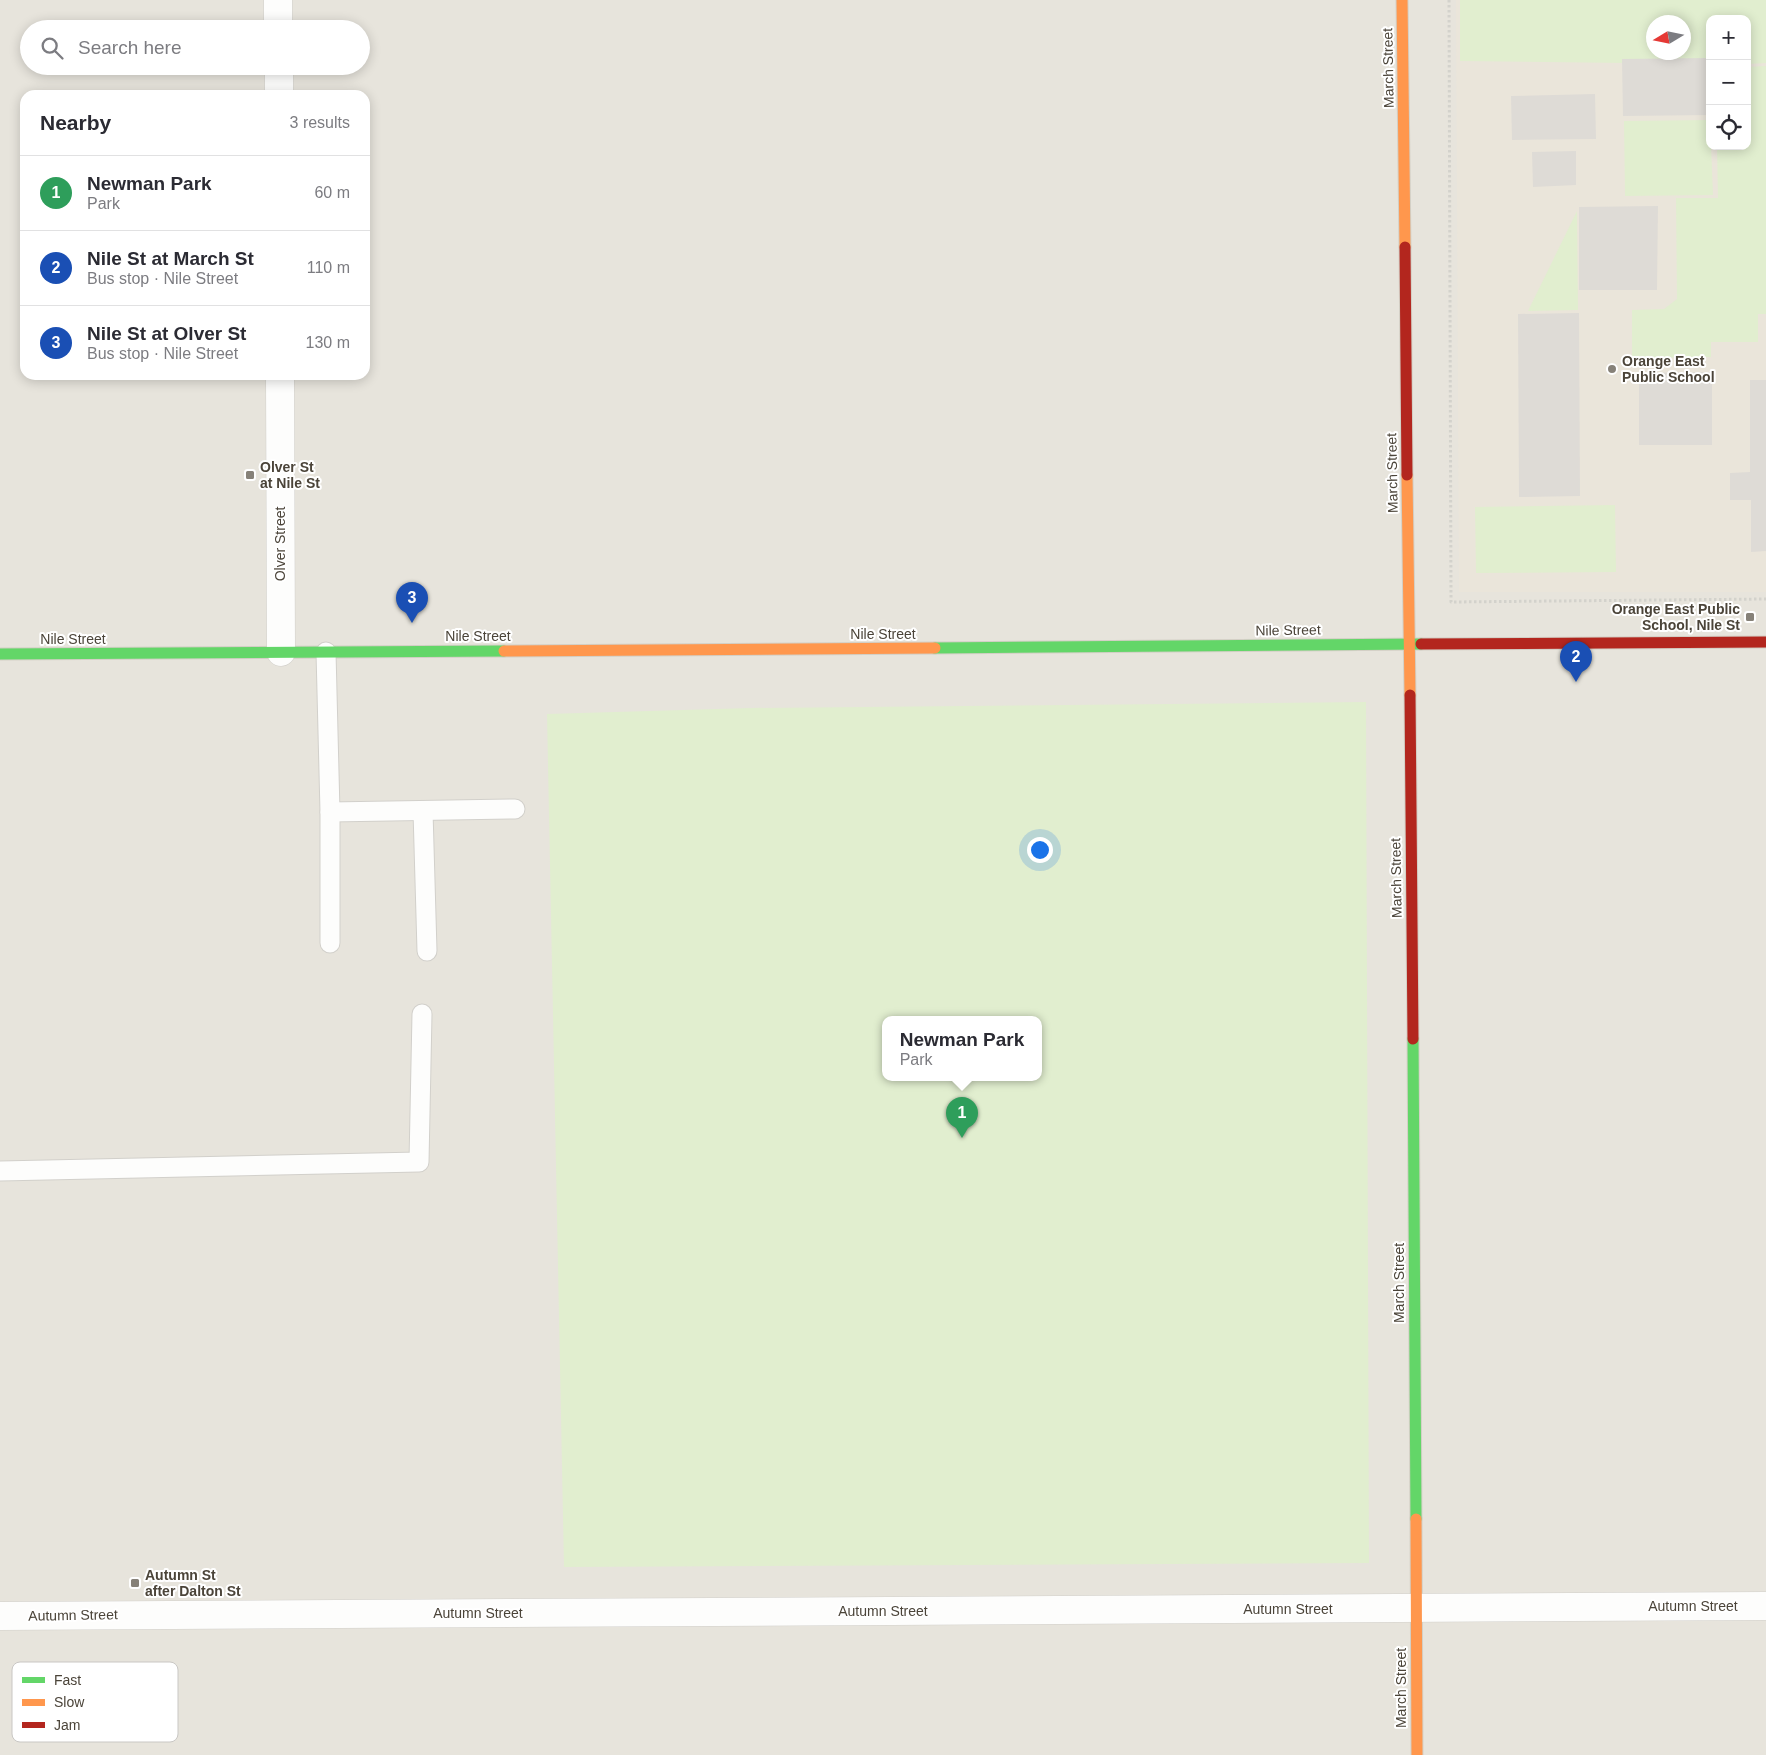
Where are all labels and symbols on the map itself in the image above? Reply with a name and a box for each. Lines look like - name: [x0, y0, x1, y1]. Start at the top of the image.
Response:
- north arrow: [1646, 15, 1691, 60]
- street label: March Street: [1379, 28, 1397, 108]
- place label: Orange East Public School: [1622, 353, 1715, 385]
- marker: Orange East Public School: [1606, 363, 1618, 375]
- street label: March Street: [1383, 433, 1401, 513]
- place label: Olver St at Nile St: [260, 459, 320, 491]
- marker: Olver St at Nile St: [244, 469, 256, 481]
- street label: Olver Street: [272, 507, 288, 581]
- pin: 3: [396, 582, 428, 623]
- place label: Orange East Public School, Nile St: [1612, 601, 1740, 633]
- marker: Orange East Public School, Nile St: [1744, 611, 1756, 623]
- street label: Nile Street: [1255, 621, 1321, 639]
- street label: Nile Street: [850, 626, 916, 642]
- street label: Nile Street: [445, 628, 511, 644]
- street label: Nile Street: [40, 631, 106, 647]
- pin: 2: [1560, 641, 1592, 682]
- your location: [1027, 837, 1053, 863]
- street label: March Street: [1387, 838, 1405, 918]
- pin: 1: [946, 1097, 978, 1138]
- street label: March Street: [1391, 1243, 1407, 1323]
- place label: Autumn St after Dalton St: [145, 1567, 241, 1599]
- marker: Autumn St after Dalton St: [129, 1577, 141, 1589]
- street label: Autumn Street: [1648, 1598, 1738, 1614]
- street label: Autumn Street: [1243, 1601, 1333, 1617]
- street label: Autumn Street: [838, 1603, 928, 1619]
- street label: Autumn Street: [433, 1605, 523, 1621]
- street label: Autumn Street: [28, 1606, 118, 1624]
- street label: March Street: [1393, 1648, 1409, 1728]
- legend: [12, 1662, 178, 1742]
- text: Fast: [54, 1672, 81, 1688]
- text: Slow: [54, 1694, 85, 1710]
- text: Jam: [54, 1717, 80, 1733]

